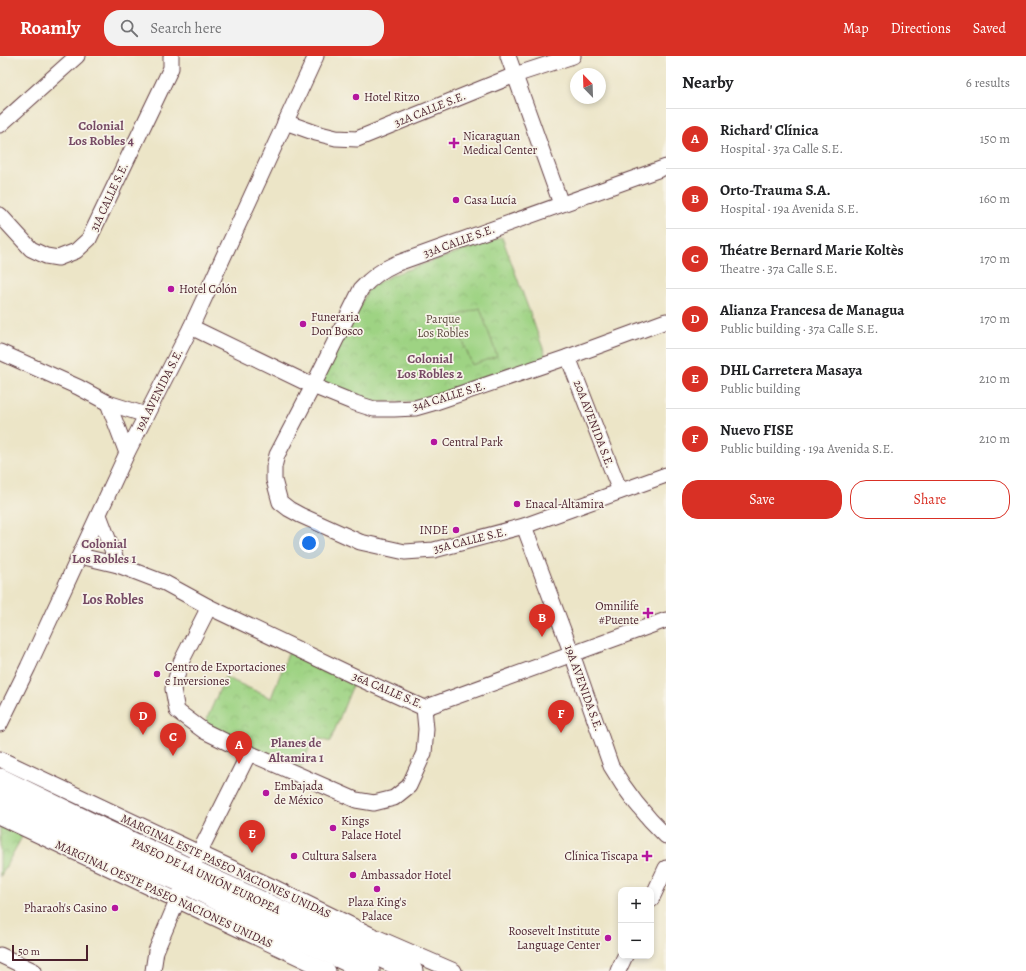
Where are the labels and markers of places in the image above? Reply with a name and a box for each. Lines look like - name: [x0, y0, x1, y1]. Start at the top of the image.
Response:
- place label: Hotel Ritzo: [364, 89, 420, 105]
- marker: Hotel Ritzo: [351, 92, 361, 102]
- place label: Nicaraguan Medical Center: [463, 128, 538, 158]
- marker: Nicaraguan Medical Center: [448, 137, 460, 149]
- place label: Casa Lucía: [464, 192, 517, 208]
- marker: Casa Lucía: [451, 195, 461, 205]
- place label: Hotel Colón: [179, 281, 238, 297]
- marker: Hotel Colón: [166, 284, 176, 294]
- place label: Funeraria Don Bosco: [311, 309, 363, 339]
- marker: Funeraria Don Bosco: [298, 319, 308, 329]
- place label: Central Park: [442, 434, 503, 450]
- marker: Central Park: [429, 437, 439, 447]
- place label: Enacal-Altamira: [525, 496, 604, 512]
- marker: Enacal-Altamira: [512, 499, 522, 509]
- place label: INDE: [420, 522, 448, 538]
- marker: INDE: [451, 525, 461, 535]
- place label: Omnilife #Puente: [595, 598, 639, 628]
- pin: B: [529, 604, 555, 637]
- marker: Omnilife #Puente: [642, 607, 654, 619]
- place label: Centro de Exportaciones e Inversiones: [165, 659, 286, 689]
- marker: Centro de Exportaciones e Inversiones: [152, 669, 162, 679]
- pin: F: [548, 700, 574, 733]
- pin: D: [130, 702, 156, 735]
- pin: C: [160, 723, 186, 756]
- pin: A: [226, 731, 252, 764]
- place label: Embajada de México: [274, 778, 323, 808]
- marker: Embajada de México: [261, 788, 271, 798]
- place label: Kings Palace Hotel: [341, 813, 401, 843]
- pin: E: [239, 820, 265, 853]
- marker: Kings Palace Hotel: [328, 823, 338, 833]
- place label: Cultura Salsera: [302, 848, 377, 864]
- place label: Clínica Tiscapa: [564, 848, 638, 864]
- marker: Clínica Tiscapa: [641, 850, 653, 862]
- marker: Cultura Salsera: [289, 851, 299, 861]
- place label: Ambassador Hotel: [360, 867, 451, 883]
- marker: Ambassador Hotel: [348, 870, 358, 880]
- marker: Plaza King's Palace: [372, 884, 382, 894]
- place label: Plaza King's Palace: [348, 894, 406, 924]
- place label: Pharaoh's Casino: [24, 900, 107, 916]
- marker: Pharaoh's Casino: [110, 903, 120, 913]
- place label: Roosevelt Institute Language Center: [508, 923, 600, 953]
- marker: Roosevelt Institute Language Center: [603, 933, 613, 943]

